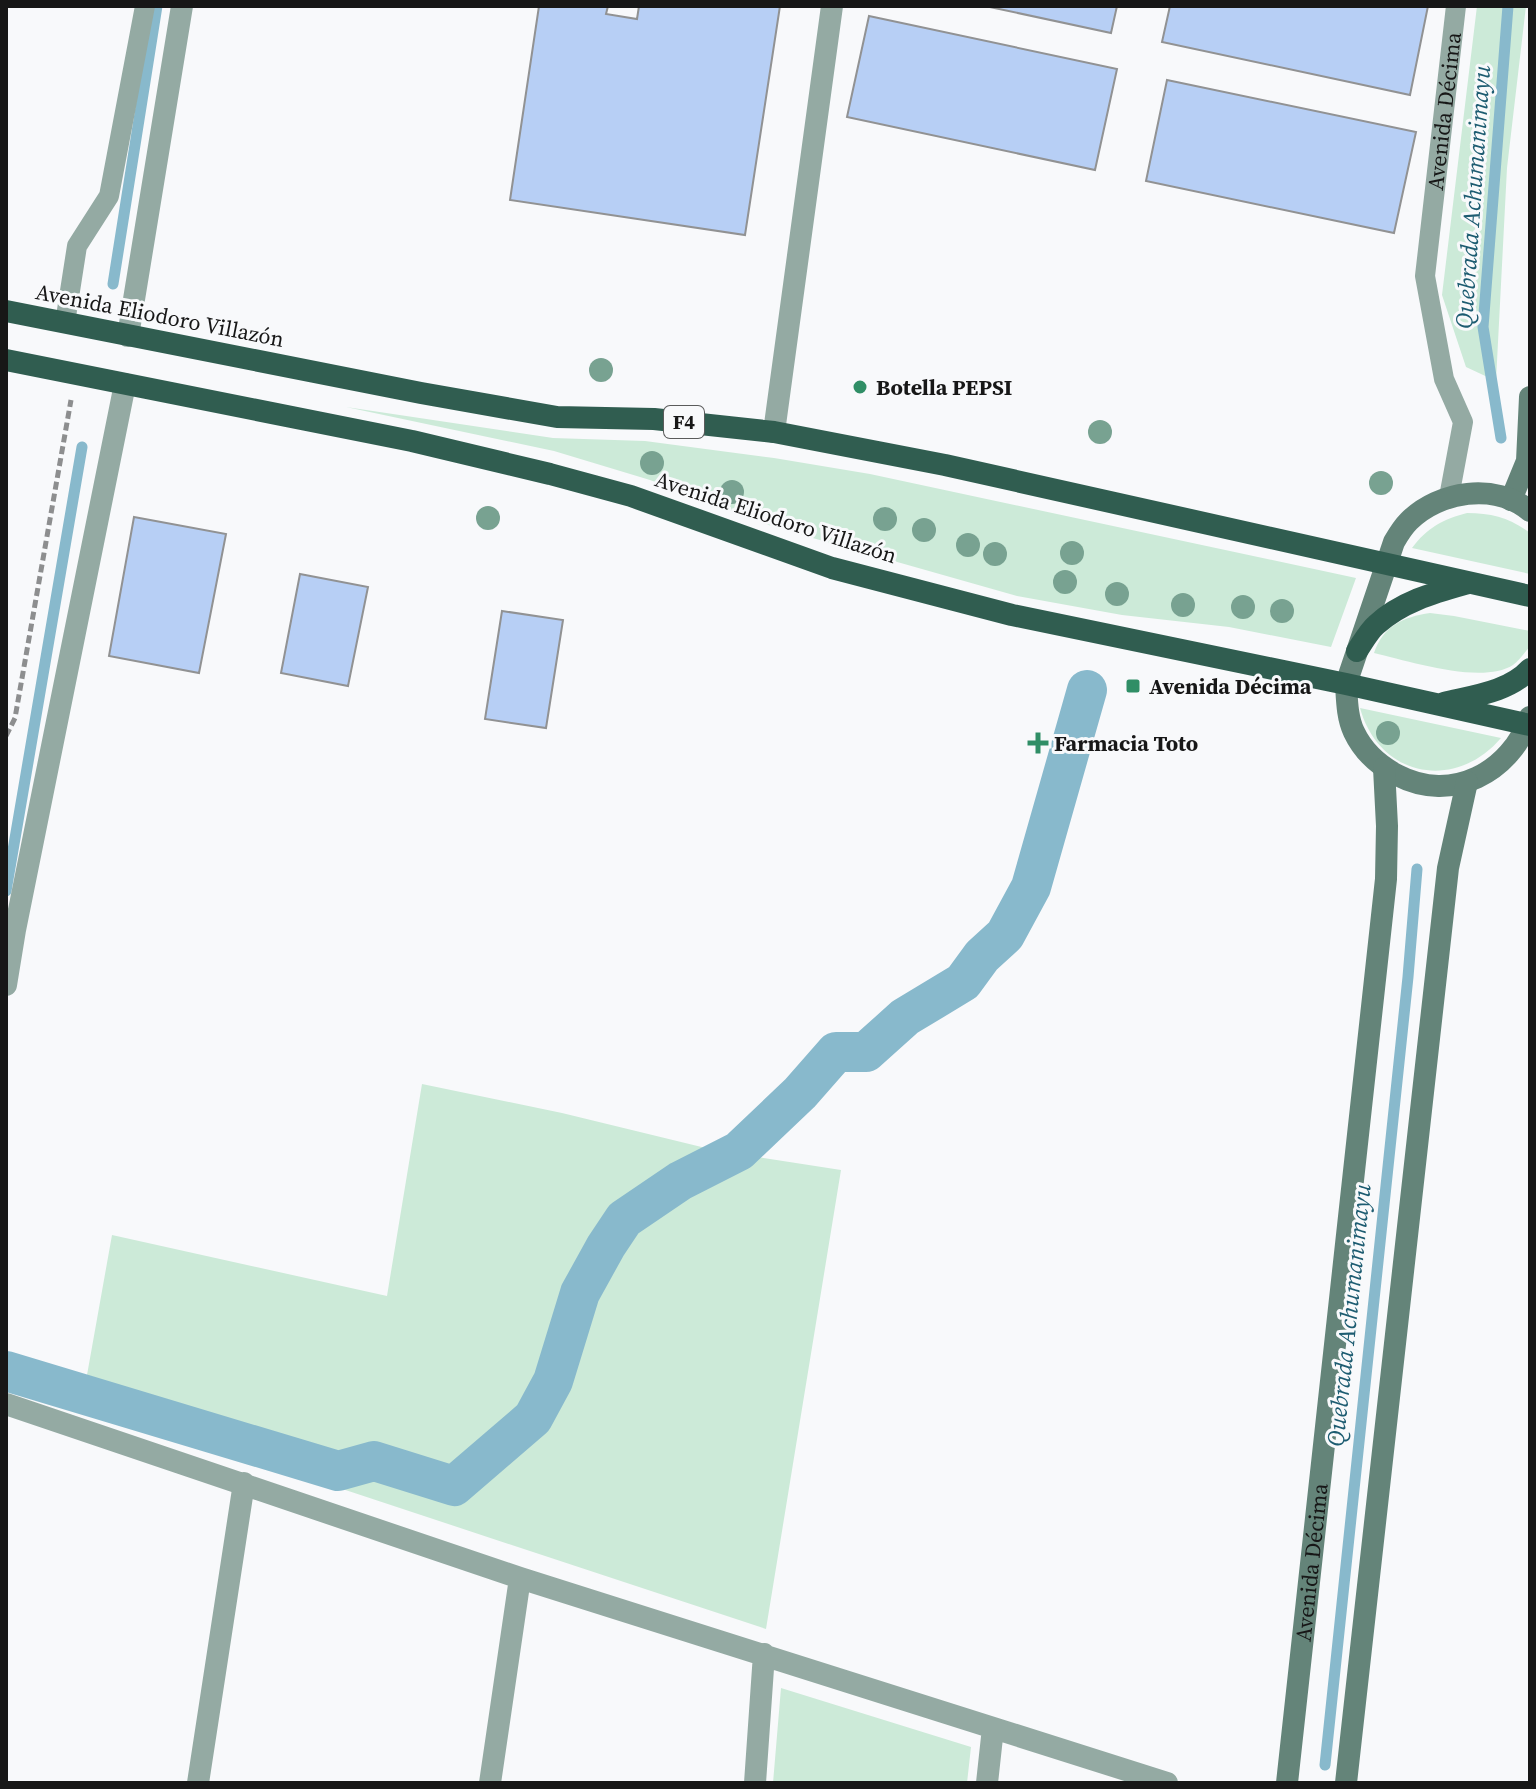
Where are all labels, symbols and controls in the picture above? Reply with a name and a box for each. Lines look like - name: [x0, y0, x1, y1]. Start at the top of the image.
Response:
- street label: Avenida Décima: [1420, 30, 1468, 192]
- water label: Quebrada Achumanimayu: [1447, 64, 1498, 330]
- street label: Avenida Eliodoro Villazón: [33, 276, 287, 354]
- place label: Botella PEPSI: [876, 372, 1012, 402]
- marker: Botella PEPSI: [851, 378, 869, 396]
- road number: F4: [664, 406, 704, 438]
- street label: Avenida Eliodoro Villazón: [651, 464, 901, 570]
- place label: Avenida Décima: [1149, 671, 1312, 701]
- marker: Avenida Décima: [1124, 677, 1142, 695]
- place label: Farmacia Toto: [1054, 728, 1198, 758]
- marker: Farmacia Toto: [1029, 734, 1047, 752]
- water label: Quebrada Achumanimayu: [1318, 1182, 1379, 1448]
- street label: Avenida Décima: [1288, 1481, 1335, 1643]

